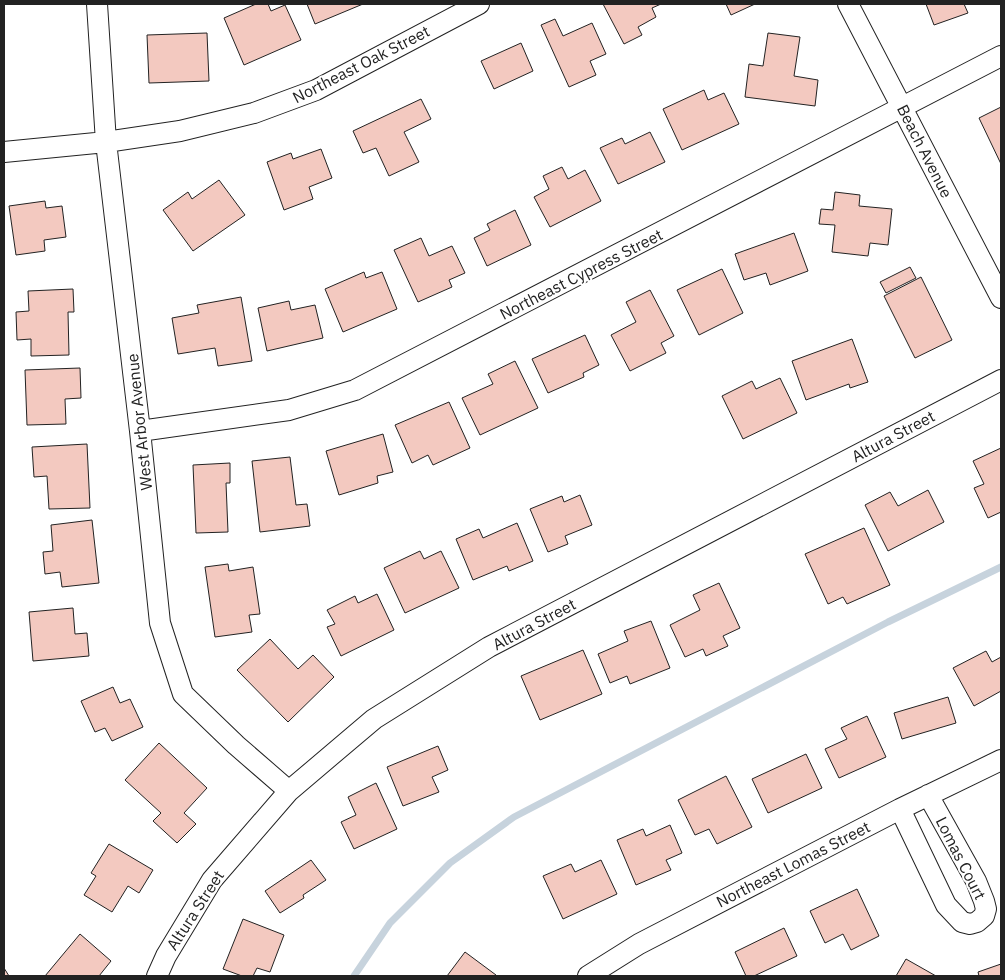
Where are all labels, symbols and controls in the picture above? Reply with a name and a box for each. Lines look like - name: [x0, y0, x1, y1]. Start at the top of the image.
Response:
- street label: Northeast Oak Street: [289, 21, 433, 107]
- street label: Beach Avenue: [893, 101, 957, 201]
- street label: Northeast Cypress Street: [496, 224, 666, 324]
- street label: West Arbor Avenue: [122, 352, 156, 491]
- street label: Altura Street: [848, 406, 938, 466]
- street label: Altura Street: [489, 594, 579, 654]
- street label: Lomas Court: [932, 813, 990, 903]
- street label: Northeast Lomas Street: [713, 816, 873, 912]
- street label: Altura Street: [162, 866, 228, 954]

